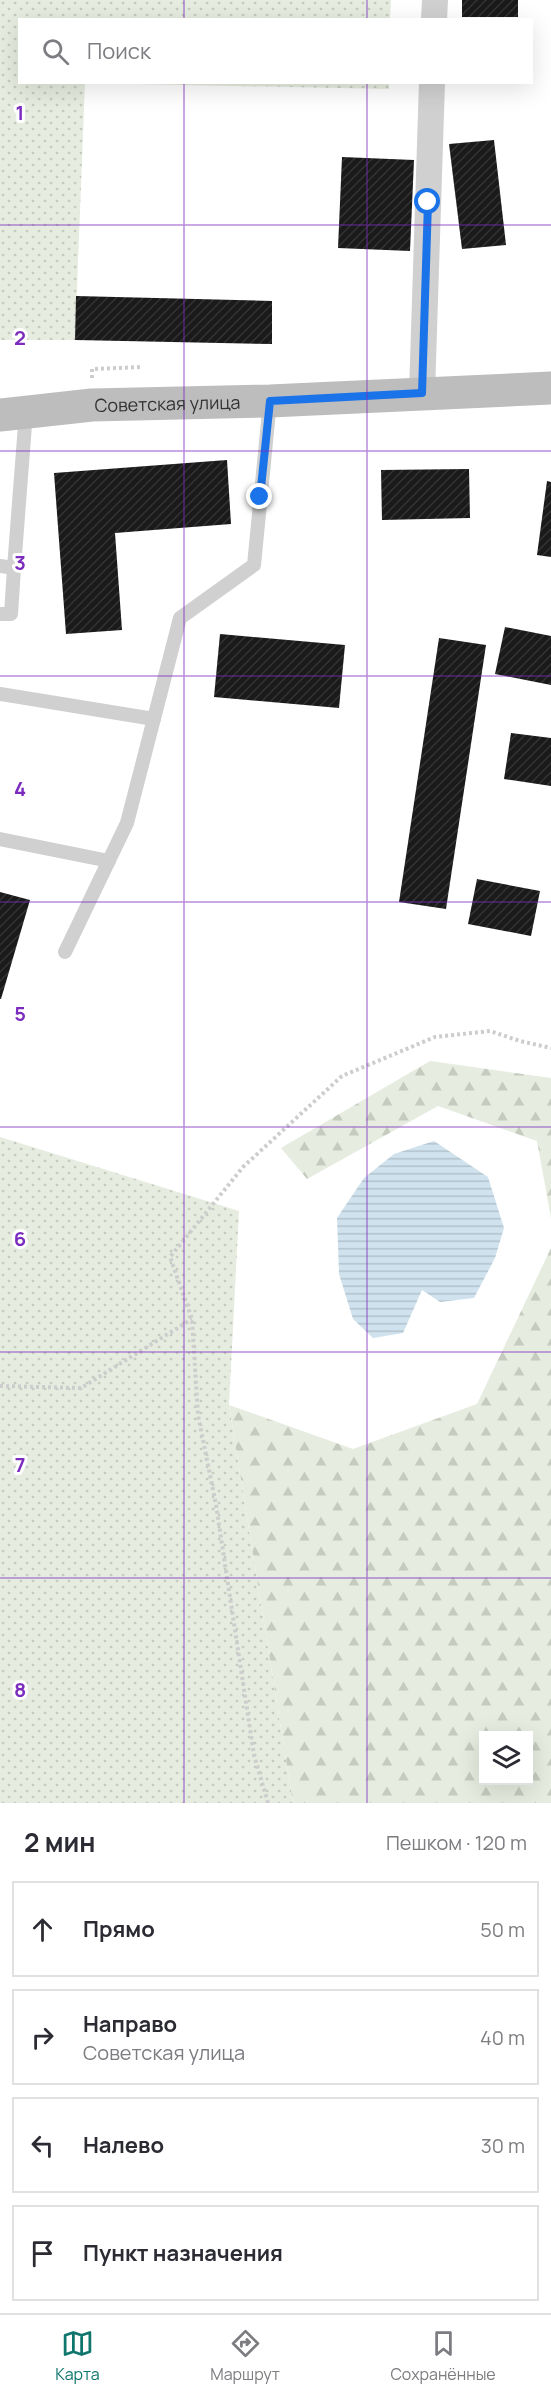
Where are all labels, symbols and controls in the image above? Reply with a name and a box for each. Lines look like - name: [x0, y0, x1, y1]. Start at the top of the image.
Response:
- search box: [18, 18, 533, 84]
- icon: search: [39, 35, 72, 68]
- text: Поиск: [87, 36, 151, 66]
- text: 1: [16, 99, 24, 126]
- route start: [414, 188, 440, 214]
- text: 2: [14, 324, 26, 351]
- street label: Советская улица: [94, 390, 241, 417]
- route end: [246, 483, 272, 509]
- text: 3: [14, 549, 26, 576]
- text: 4: [14, 775, 26, 802]
- text: 5: [14, 1000, 26, 1027]
- text: 6: [14, 1225, 26, 1252]
- text: 7: [15, 1451, 25, 1478]
- text: 8: [14, 1676, 26, 1703]
- map controls: [479, 1731, 533, 1785]
- button: layers: [479, 1731, 533, 1785]
- text: 2 мин: [24, 1824, 96, 1860]
- text: Пешком · 120 m: [386, 1829, 527, 1856]
- icon: ahead: [26, 1913, 59, 1946]
- text: Прямо: [83, 1914, 155, 1944]
- text: 50 m: [480, 1916, 525, 1943]
- text: Направо: [83, 2009, 177, 2039]
- icon: right: [26, 2021, 59, 2054]
- text: 40 m: [480, 2024, 525, 2051]
- text: Советская улица: [83, 2039, 245, 2066]
- icon: left: [26, 2129, 59, 2162]
- text: Налево: [83, 2130, 164, 2160]
- text: 30 m: [481, 2132, 525, 2159]
- icon: arrive: [26, 2237, 59, 2270]
- text: Пункт назначения: [83, 2238, 283, 2268]
- tab: Карта: [55, 2327, 100, 2385]
- tab: Маршрут: [210, 2327, 280, 2385]
- tab: Сохранённые: [390, 2327, 496, 2385]

